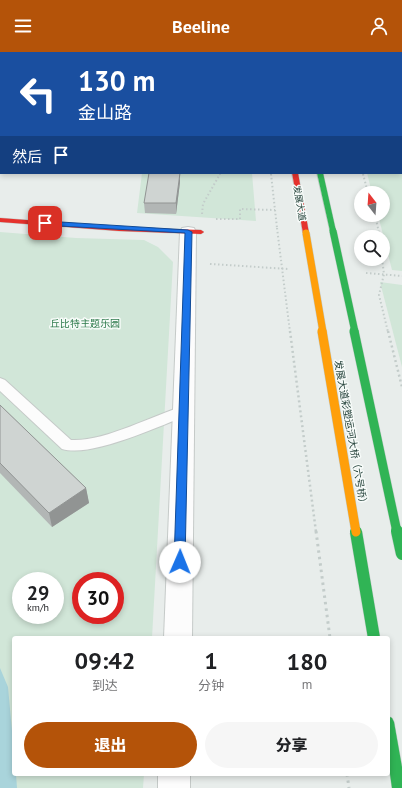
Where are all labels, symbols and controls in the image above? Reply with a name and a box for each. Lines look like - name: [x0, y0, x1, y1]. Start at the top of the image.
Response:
- icon: menu: [12, 15, 34, 37]
- text: Beeline: [172, 15, 230, 38]
- icon: person: [368, 15, 390, 37]
- text: 130 m: [78, 62, 155, 99]
- icon: left: [12, 68, 64, 120]
- text: 金山路: [78, 101, 132, 124]
- icon: arrive: [50, 144, 72, 166]
- text: 然后: [12, 147, 42, 166]
- street label: 发展大道: [291, 184, 309, 222]
- north arrow: [354, 186, 390, 222]
- map controls: [354, 186, 390, 266]
- pin: [28, 206, 62, 240]
- icon: arrive: [34, 212, 56, 234]
- button: search: [354, 230, 390, 266]
- park label: 丘比特主题乐园: [50, 317, 120, 330]
- street label: 发展大道彩塑运河大桥（六号桥）: [332, 359, 370, 509]
- position arrow: [159, 541, 201, 583]
- speed limit sign: 30: [72, 572, 124, 624]
- text: 29: [27, 580, 49, 606]
- text: km/h: [27, 601, 49, 614]
- text: 09:42: [75, 645, 135, 676]
- text: 1: [204, 645, 218, 676]
- text: 180: [287, 646, 327, 677]
- text: m: [302, 676, 312, 693]
- text: 到达: [92, 677, 118, 694]
- text: 分钟: [198, 677, 224, 694]
- button: 退出: [24, 722, 197, 768]
- button: 分享: [205, 722, 378, 768]

